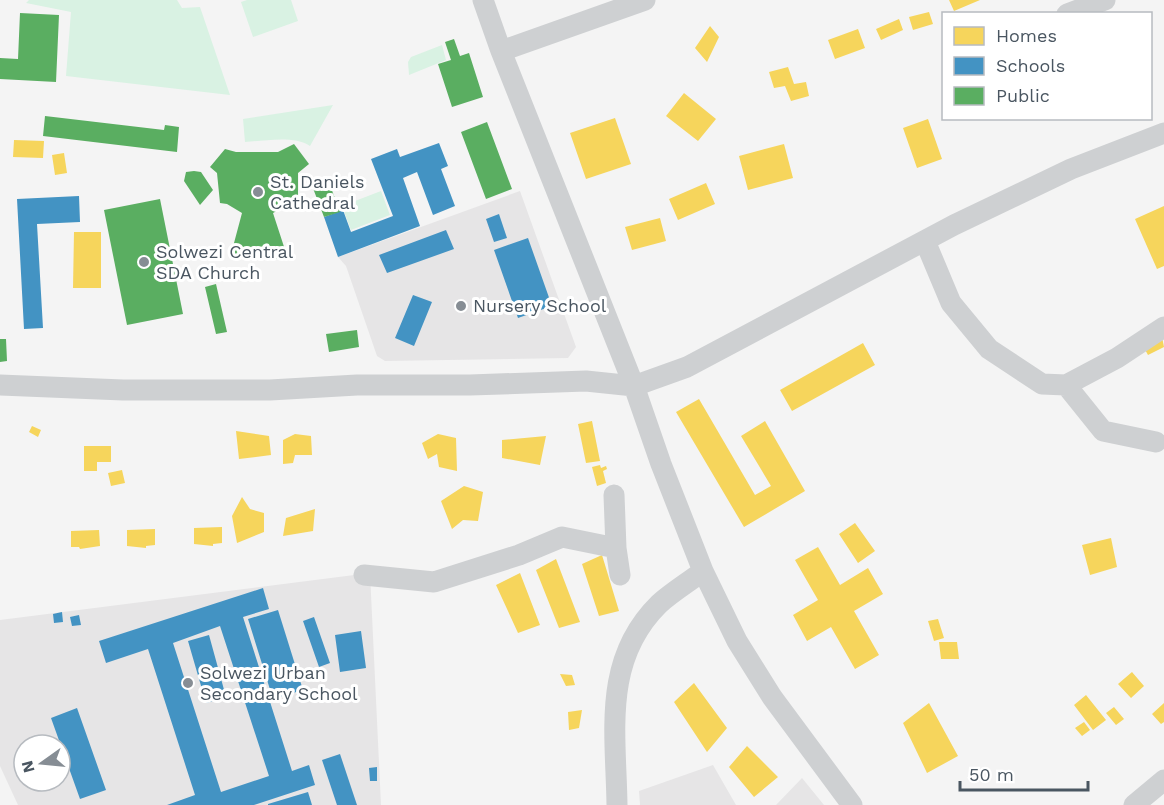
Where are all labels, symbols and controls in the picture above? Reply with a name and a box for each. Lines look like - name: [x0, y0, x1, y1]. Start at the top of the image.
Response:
- legend: [942, 12, 1152, 120]
- text: Homes: [996, 25, 1057, 46]
- text: Schools: [996, 55, 1065, 76]
- text: Public: [996, 85, 1050, 106]
- place label: St. Daniels Cathedral: [270, 171, 364, 213]
- marker: St. Daniels Cathedral: [251, 185, 265, 199]
- place label: Solwezi Central SDA Church: [156, 241, 294, 283]
- marker: Solwezi Central SDA Church: [137, 255, 151, 269]
- place label: Nursery School: [473, 295, 607, 316]
- marker: Nursery School: [454, 299, 468, 313]
- place label: Solwezi Urban Secondary School: [200, 662, 358, 704]
- marker: Solwezi Urban Secondary School: [181, 676, 195, 690]
- north arrow: [12, 733, 72, 793]
- scale bar: [960, 754, 1088, 792]
- text: N: [17, 759, 39, 775]
- text: 50 m: [969, 764, 1014, 785]

